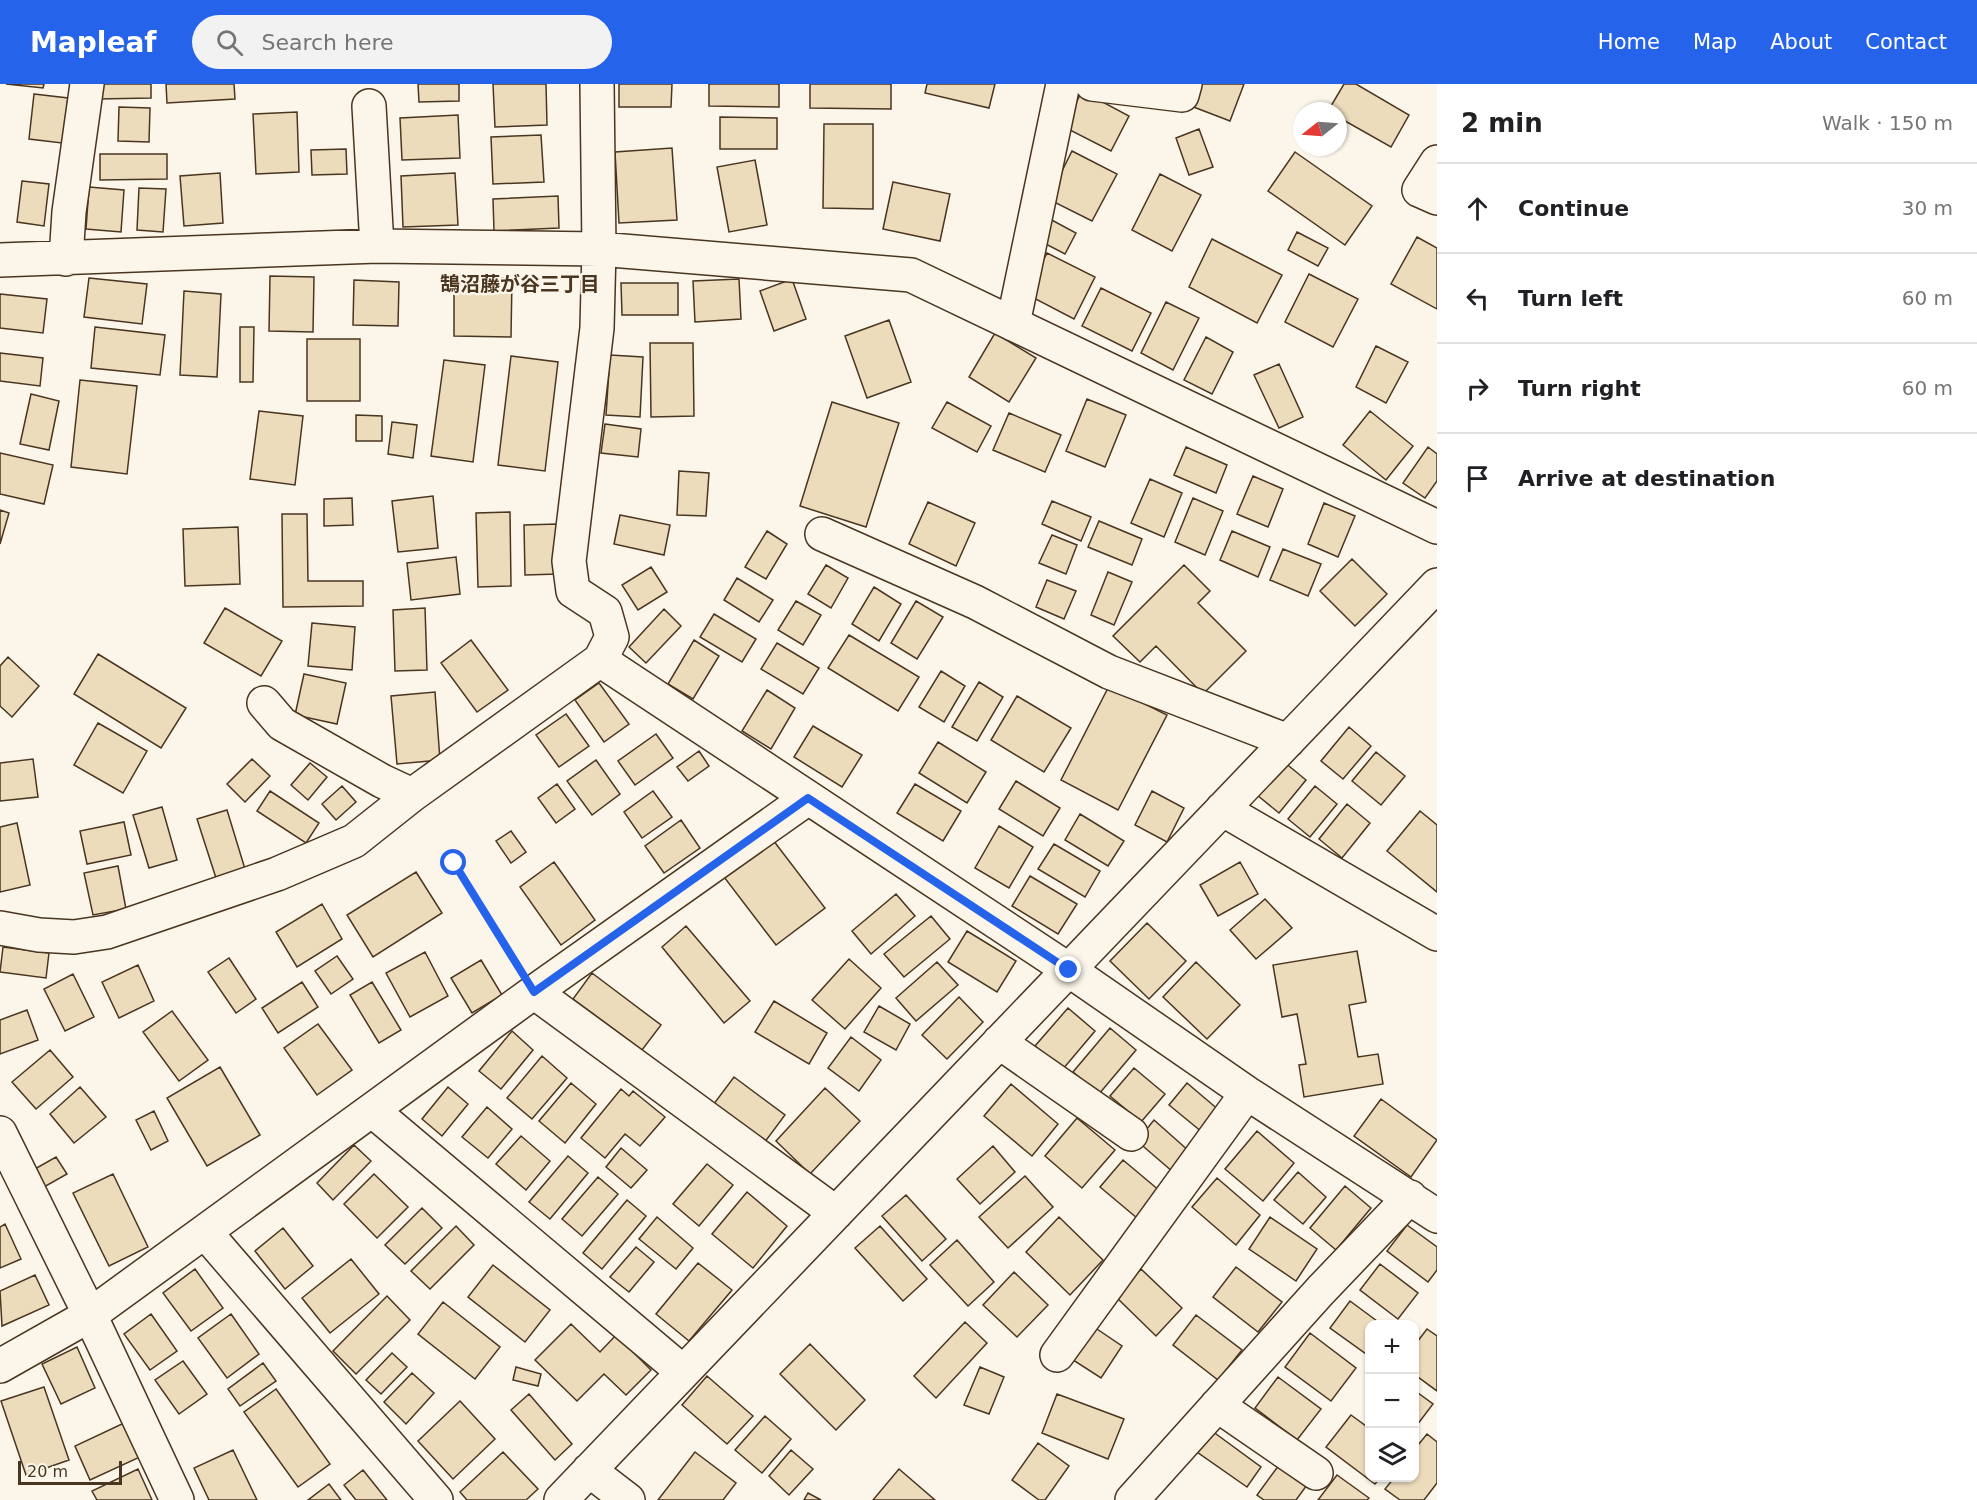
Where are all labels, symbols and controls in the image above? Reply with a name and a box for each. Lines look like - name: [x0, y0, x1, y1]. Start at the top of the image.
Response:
- search box: [192, 15, 612, 69]
- text: Mapleaf: [30, 26, 156, 59]
- icon: search: [213, 26, 246, 59]
- text: Search here: [261, 30, 394, 55]
- text: Home: [1598, 30, 1660, 54]
- text: Map: [1693, 30, 1737, 54]
- text: About: [1770, 30, 1832, 54]
- text: Contact: [1865, 30, 1947, 54]
- north arrow: [1293, 102, 1347, 156]
- text: 2 min: [1461, 108, 1543, 138]
- text: Walk · 150 m: [1822, 111, 1953, 135]
- icon: ahead: [1461, 192, 1494, 225]
- text: Continue: [1518, 196, 1629, 221]
- text: 30 m: [1902, 196, 1953, 220]
- district label: 鵠沼藤が谷三丁目: [440, 272, 600, 296]
- icon: left: [1461, 282, 1494, 315]
- text: Turn left: [1518, 286, 1623, 311]
- text: 60 m: [1902, 286, 1953, 310]
- icon: right: [1461, 372, 1494, 405]
- text: Turn right: [1518, 376, 1641, 401]
- text: 60 m: [1902, 376, 1953, 400]
- icon: arrive: [1461, 462, 1494, 495]
- text: Arrive at destination: [1518, 466, 1775, 491]
- route start: [440, 849, 466, 875]
- route end: [1055, 956, 1081, 982]
- map controls: [1365, 1320, 1419, 1482]
- button: +: [1365, 1320, 1419, 1374]
- button: −: [1365, 1374, 1419, 1428]
- button: layers: [1365, 1428, 1419, 1482]
- scale bar: [18, 1458, 122, 1486]
- text: 20 m: [27, 1462, 68, 1481]

